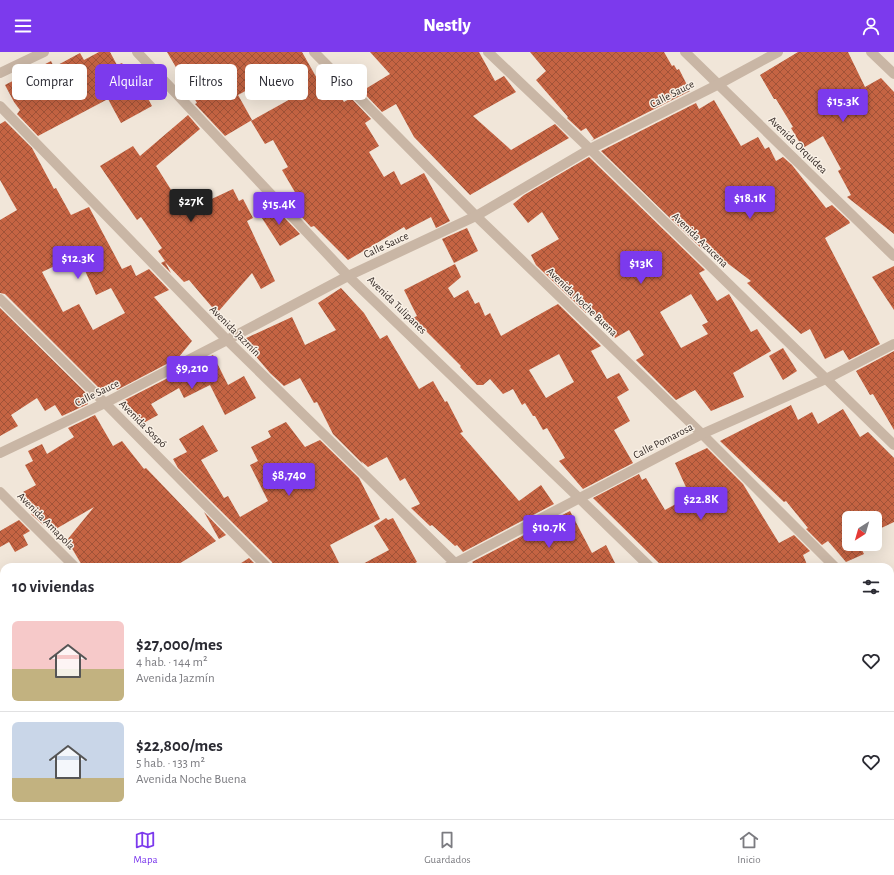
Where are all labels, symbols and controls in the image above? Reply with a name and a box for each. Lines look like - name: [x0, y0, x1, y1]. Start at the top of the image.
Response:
- icon: menu: [12, 15, 34, 37]
- icon: person: [860, 15, 882, 37]
- text: Nestly: [423, 17, 471, 35]
- chip: Comprar: [12, 64, 87, 100]
- chip: Alquilar: [95, 64, 167, 100]
- chip: Filtros: [175, 64, 237, 100]
- chip: Nuevo: [245, 64, 308, 100]
- chip: Piso: [316, 64, 367, 100]
- street label: Calle Sauce: [648, 78, 696, 110]
- pin: $15.3K: [810, 89, 876, 123]
- text: $15.3K: [827, 95, 859, 108]
- street label: Avenida Orquídea: [767, 114, 829, 176]
- pin: $18.1K: [717, 186, 783, 220]
- pin: $27K: [167, 189, 215, 223]
- pin: $15.4K: [246, 192, 312, 226]
- text: $18.1K: [734, 192, 766, 205]
- text: $27K: [178, 195, 204, 208]
- text: $15.4K: [262, 198, 296, 211]
- street label: Avenida Azucena: [670, 211, 730, 269]
- street label: Calle Sauce: [362, 230, 410, 260]
- pin: $12.3K: [45, 246, 111, 280]
- pin: $13K: [617, 251, 665, 285]
- text: $12.3K: [62, 252, 94, 265]
- text: $13K: [629, 257, 653, 270]
- street label: Avenida Noche Buena: [545, 266, 619, 338]
- street label: Avenida Tulipanes: [365, 274, 429, 336]
- street label: Avenida Jazmín: [208, 304, 262, 358]
- pin: $9,210: [159, 356, 225, 390]
- text: $9,210: [176, 362, 208, 375]
- street label: Calle Sauce: [73, 378, 121, 408]
- street label: Avenida Sospó: [117, 398, 169, 450]
- street label: Calle Pomarosa: [631, 421, 695, 461]
- pin: $8,740: [256, 463, 322, 497]
- text: $8,740: [272, 469, 306, 482]
- pin: $22.8K: [668, 487, 734, 521]
- street label: Avenida Amapola: [15, 490, 77, 552]
- text: $22.8K: [683, 493, 719, 506]
- north arrow: [842, 511, 882, 551]
- map controls: [842, 511, 882, 551]
- pin: $10.7K: [516, 515, 582, 549]
- text: $10.7K: [532, 521, 566, 534]
- icon: filters: [860, 576, 882, 598]
- text: 10 viviendas: [12, 578, 94, 595]
- text: $27,000/mes: [136, 636, 223, 653]
- icon: home: [44, 637, 92, 685]
- icon: heart: [860, 650, 882, 672]
- text: 4 hab. · 144 m²: [136, 656, 208, 669]
- text: Avenida Jazmín: [136, 672, 215, 685]
- text: $22,800/mes: [136, 737, 223, 754]
- icon: home: [44, 738, 92, 786]
- icon: heart: [860, 751, 882, 773]
- text: 5 hab. · 133 m²: [136, 757, 205, 770]
- text: Avenida Noche Buena: [136, 773, 247, 786]
- tab: Mapa: [133, 829, 158, 866]
- tab: Guardados: [424, 829, 471, 866]
- tab: Inicio: [737, 829, 761, 866]

